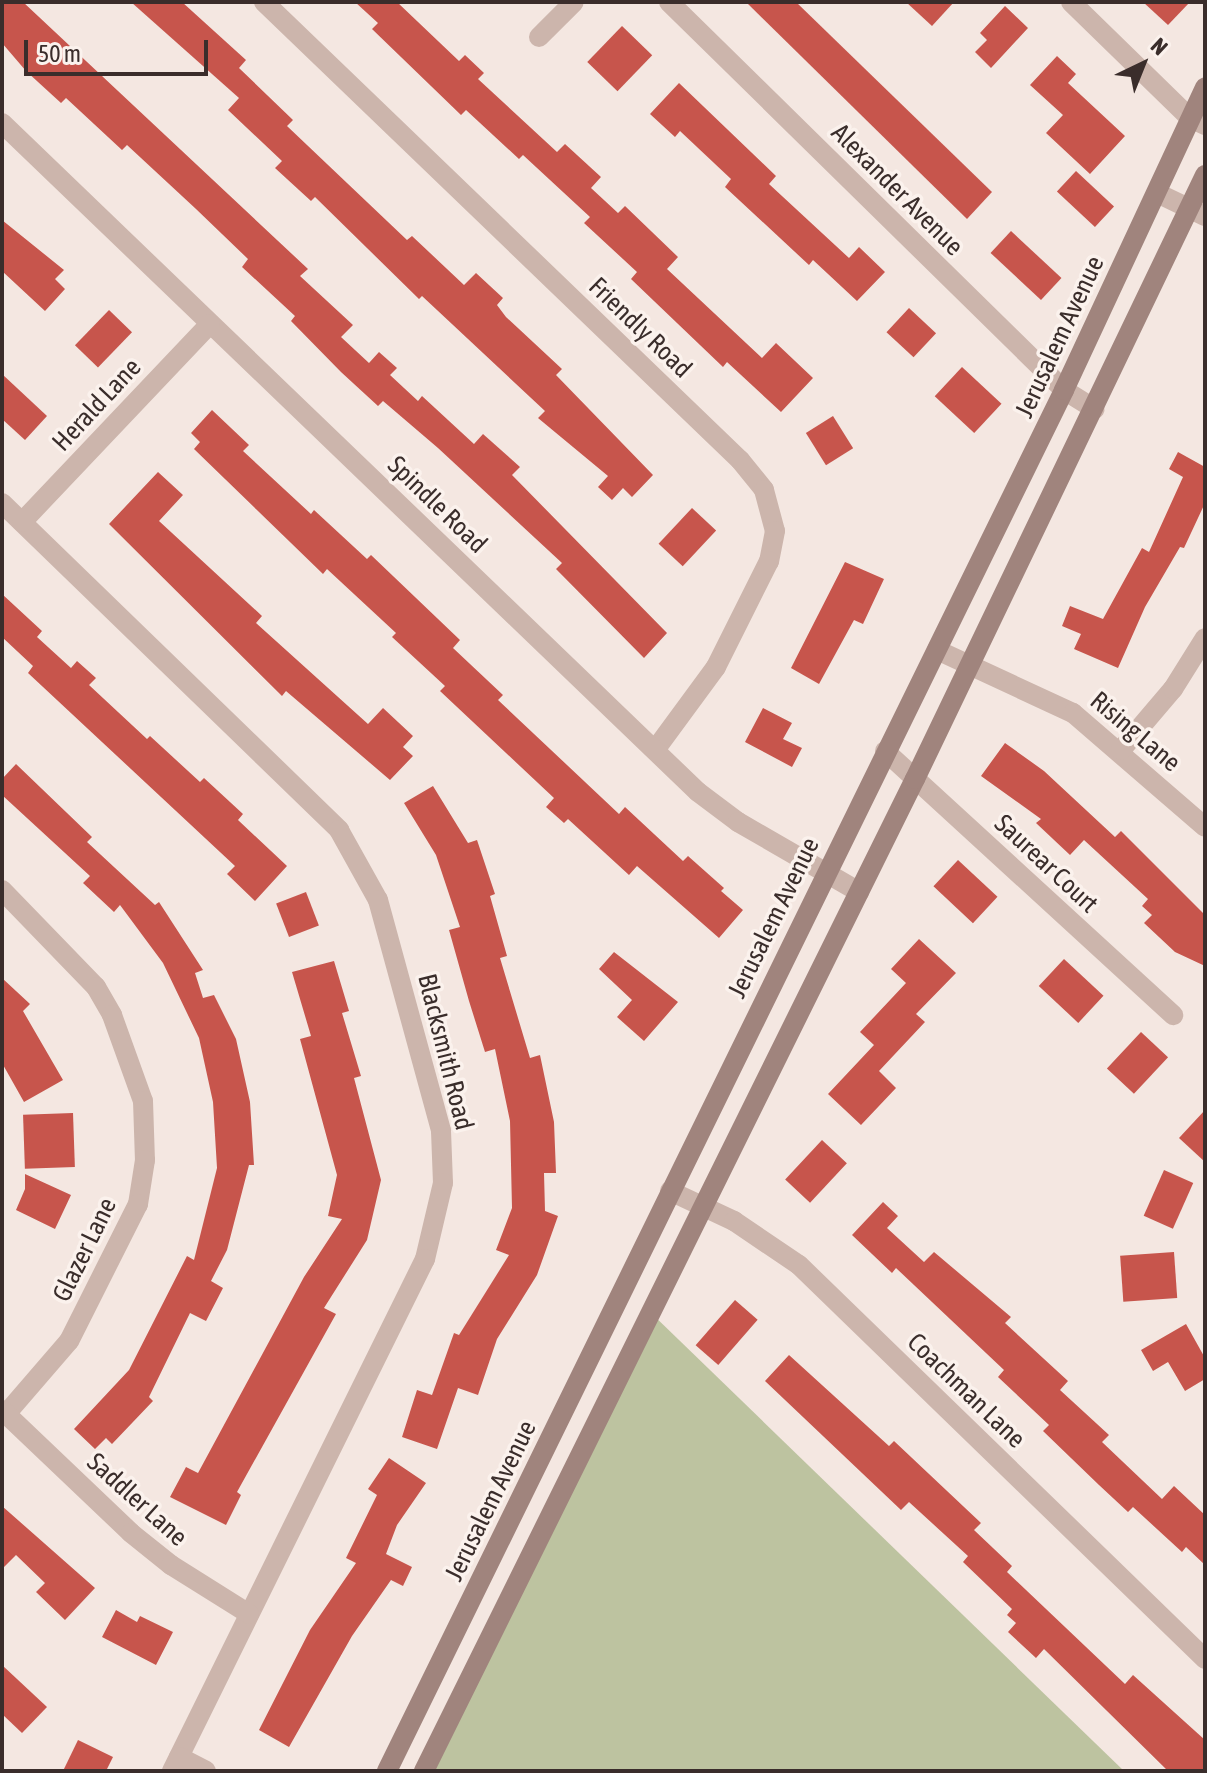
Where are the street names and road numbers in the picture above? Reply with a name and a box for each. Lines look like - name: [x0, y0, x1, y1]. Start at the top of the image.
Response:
- street label: Alexander Avenue: [825, 118, 969, 262]
- street label: Jerusalem Avenue: [1009, 251, 1111, 423]
- street label: Friendly Road: [582, 271, 698, 385]
- street label: Herald Lane: [46, 352, 148, 458]
- street label: Spindle Road: [381, 450, 493, 560]
- street label: Rising Lane: [1084, 685, 1186, 779]
- street label: Saurear Court: [988, 808, 1104, 920]
- street label: Jerusalem Avenue: [722, 833, 826, 1003]
- street label: Blacksmith Road: [411, 971, 479, 1133]
- street label: Glazer Lane: [47, 1193, 123, 1307]
- street label: Coachman Lane: [901, 1327, 1031, 1455]
- street label: Jerusalem Avenue: [439, 1416, 543, 1586]
- street label: Saddler Lane: [81, 1447, 193, 1553]

